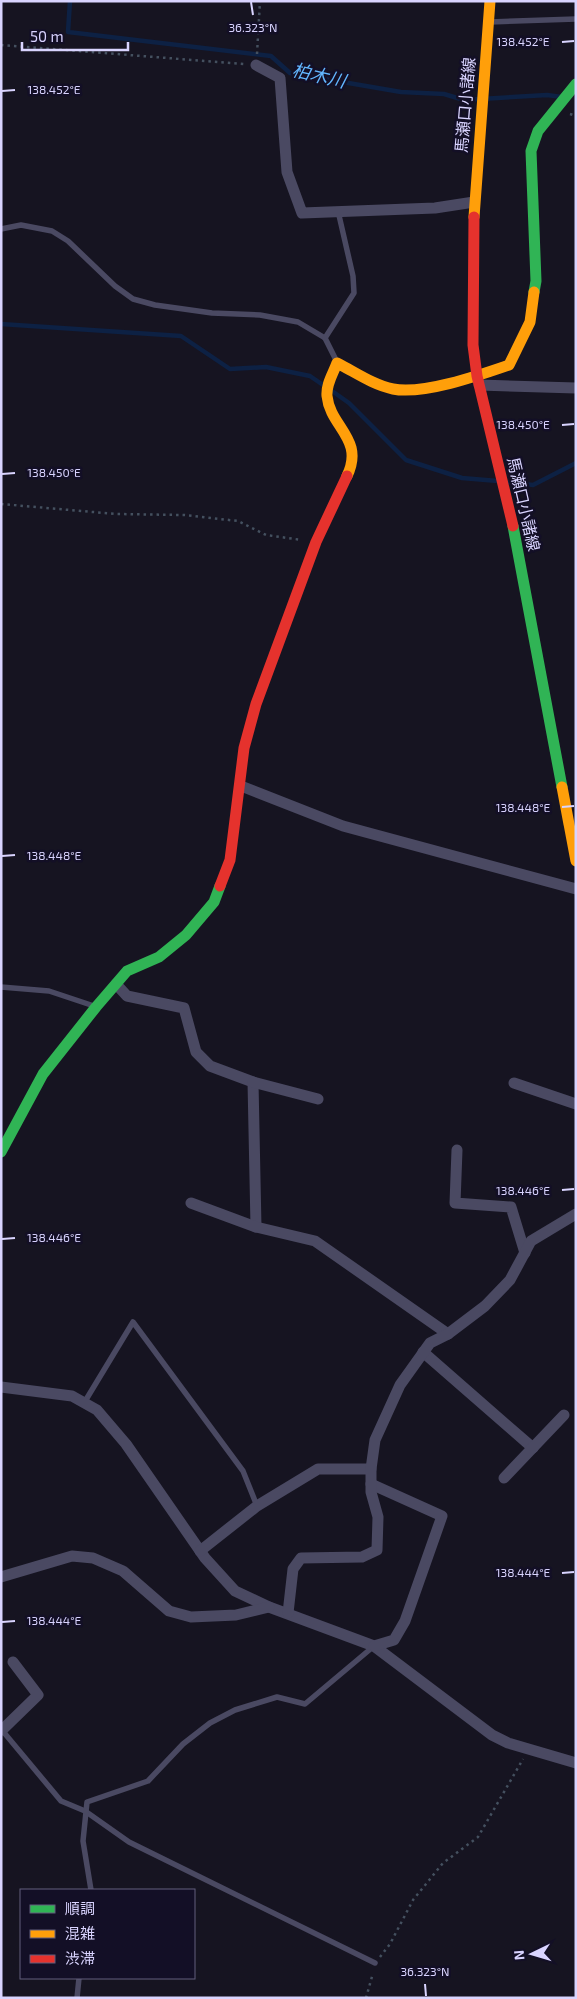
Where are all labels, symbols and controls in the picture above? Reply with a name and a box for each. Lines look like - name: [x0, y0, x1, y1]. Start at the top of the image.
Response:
- scale bar: [22, 20, 129, 52]
- text: 36.323°N: [228, 20, 278, 34]
- text: 50 m: [30, 27, 64, 45]
- text: 138.452°E: [496, 34, 550, 48]
- street label: 馬瀬口小諸線: [451, 56, 478, 154]
- water label: 柏木川: [290, 58, 350, 92]
- text: 138.452°E: [27, 82, 81, 96]
- text: 138.450°E: [496, 417, 550, 431]
- street label: 馬瀬口小諸線: [504, 455, 545, 553]
- text: 138.450°E: [27, 465, 81, 479]
- text: 138.448°E: [496, 800, 551, 814]
- text: 138.448°E: [27, 848, 82, 862]
- text: 138.446°E: [496, 1183, 550, 1197]
- text: 138.446°E: [27, 1230, 81, 1244]
- text: 138.444°E: [496, 1565, 551, 1579]
- text: 138.444°E: [27, 1613, 82, 1627]
- legend: [20, 1889, 195, 1979]
- text: 順調: [65, 1899, 95, 1917]
- text: 混雑: [65, 1924, 95, 1942]
- north arrow: [507, 1929, 557, 1979]
- text: 渋滞: [65, 1949, 95, 1967]
- text: N: [510, 1949, 527, 1961]
- text: 36.323°N: [400, 1964, 450, 1978]

